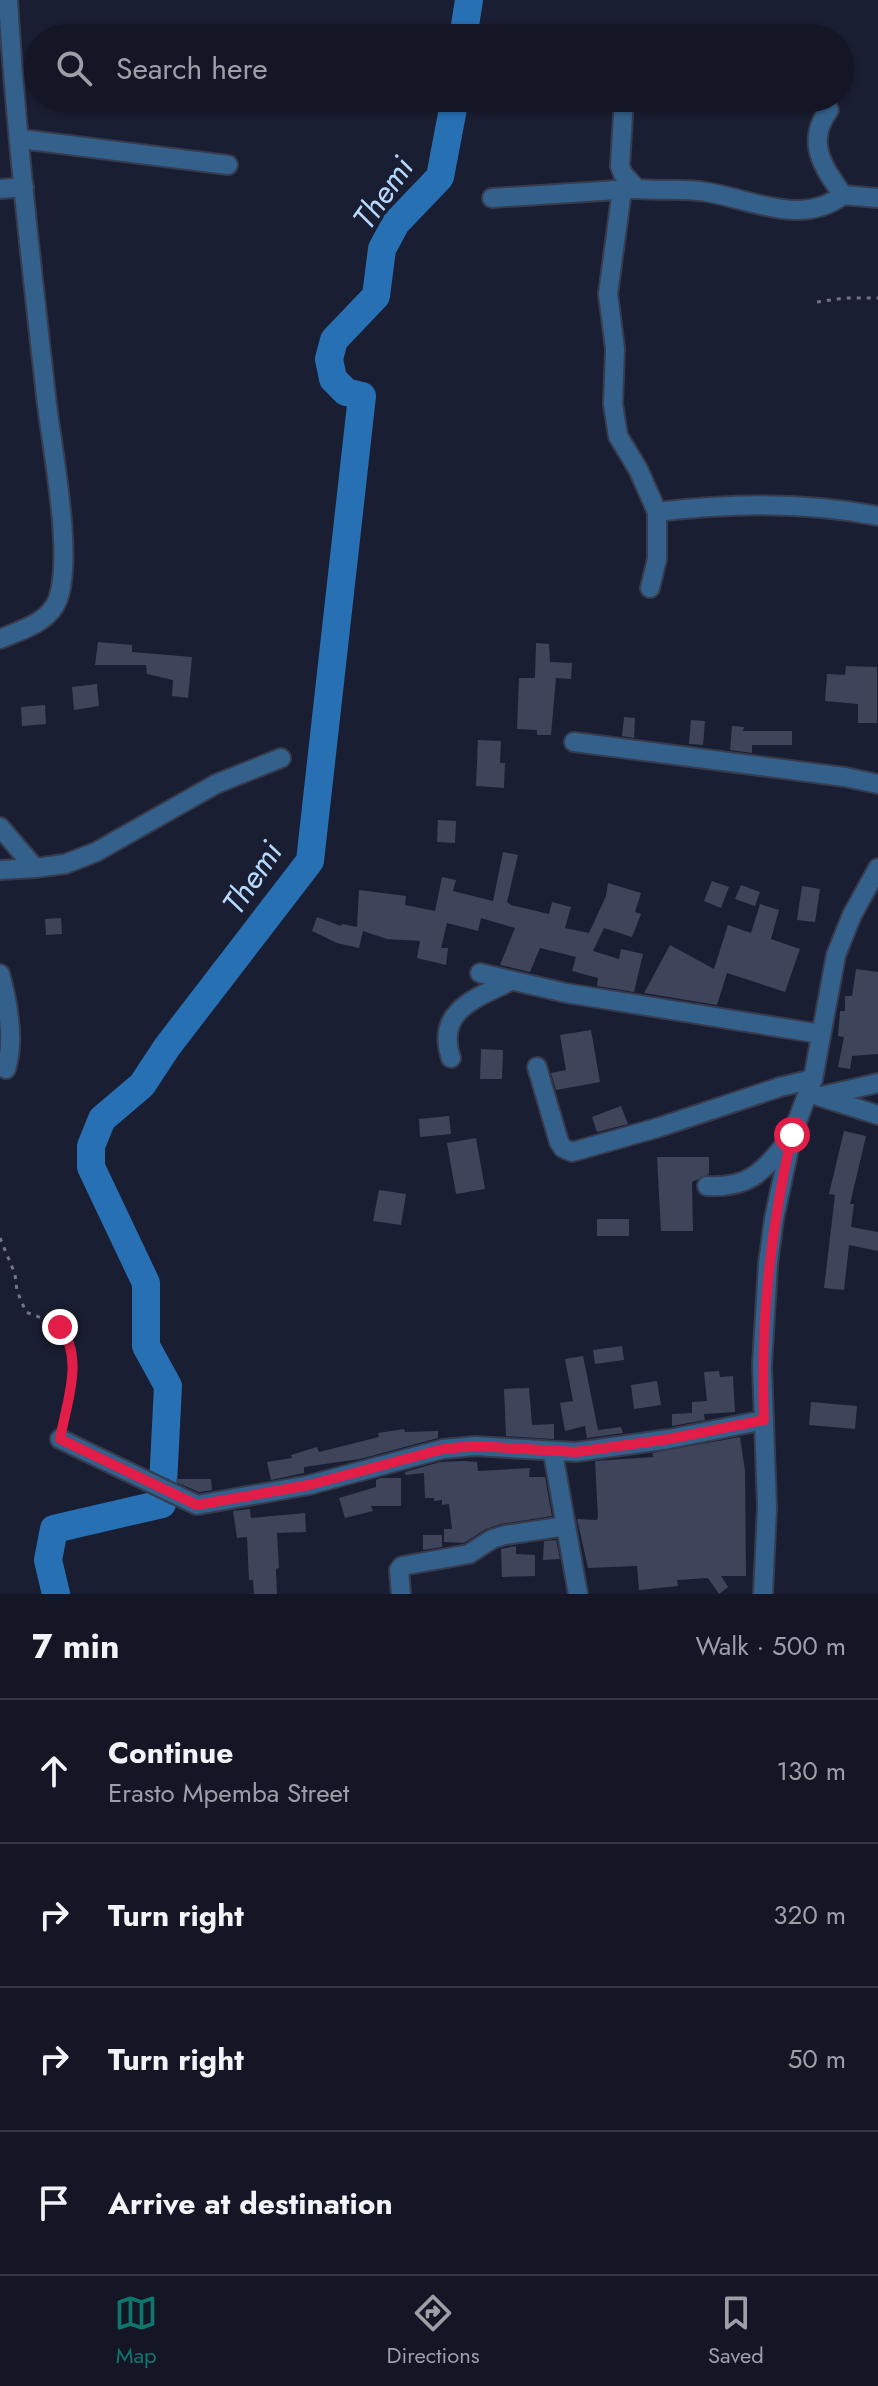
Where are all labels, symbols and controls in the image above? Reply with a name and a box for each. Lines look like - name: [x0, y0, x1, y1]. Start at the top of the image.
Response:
- search box: [24, 24, 854, 112]
- icon: search: [52, 46, 96, 90]
- text: Search here: [116, 47, 268, 90]
- water label: Themi: [341, 147, 425, 239]
- water label: Themi: [211, 832, 294, 924]
- route start: [774, 1117, 810, 1153]
- route end: [42, 1309, 78, 1345]
- text: 7 min: [32, 1622, 120, 1671]
- text: Walk · 500 m: [696, 1627, 846, 1665]
- text: Continue: [108, 1731, 234, 1774]
- icon: ahead: [32, 1749, 76, 1793]
- text: 130 m: [776, 1752, 846, 1790]
- text: Erasto Mpemba Street: [108, 1774, 349, 1812]
- icon: right: [32, 1893, 76, 1937]
- text: Turn right: [108, 1894, 244, 1937]
- text: 320 m: [773, 1896, 846, 1934]
- icon: right: [32, 2037, 76, 2081]
- text: Turn right: [108, 2038, 244, 2081]
- text: 50 m: [788, 2040, 846, 2078]
- icon: arrive: [32, 2181, 76, 2225]
- text: Arrive at destination: [108, 2182, 393, 2225]
- tab: Map: [114, 2291, 158, 2371]
- tab: Directions: [387, 2291, 480, 2371]
- tab: Saved: [708, 2291, 764, 2371]

